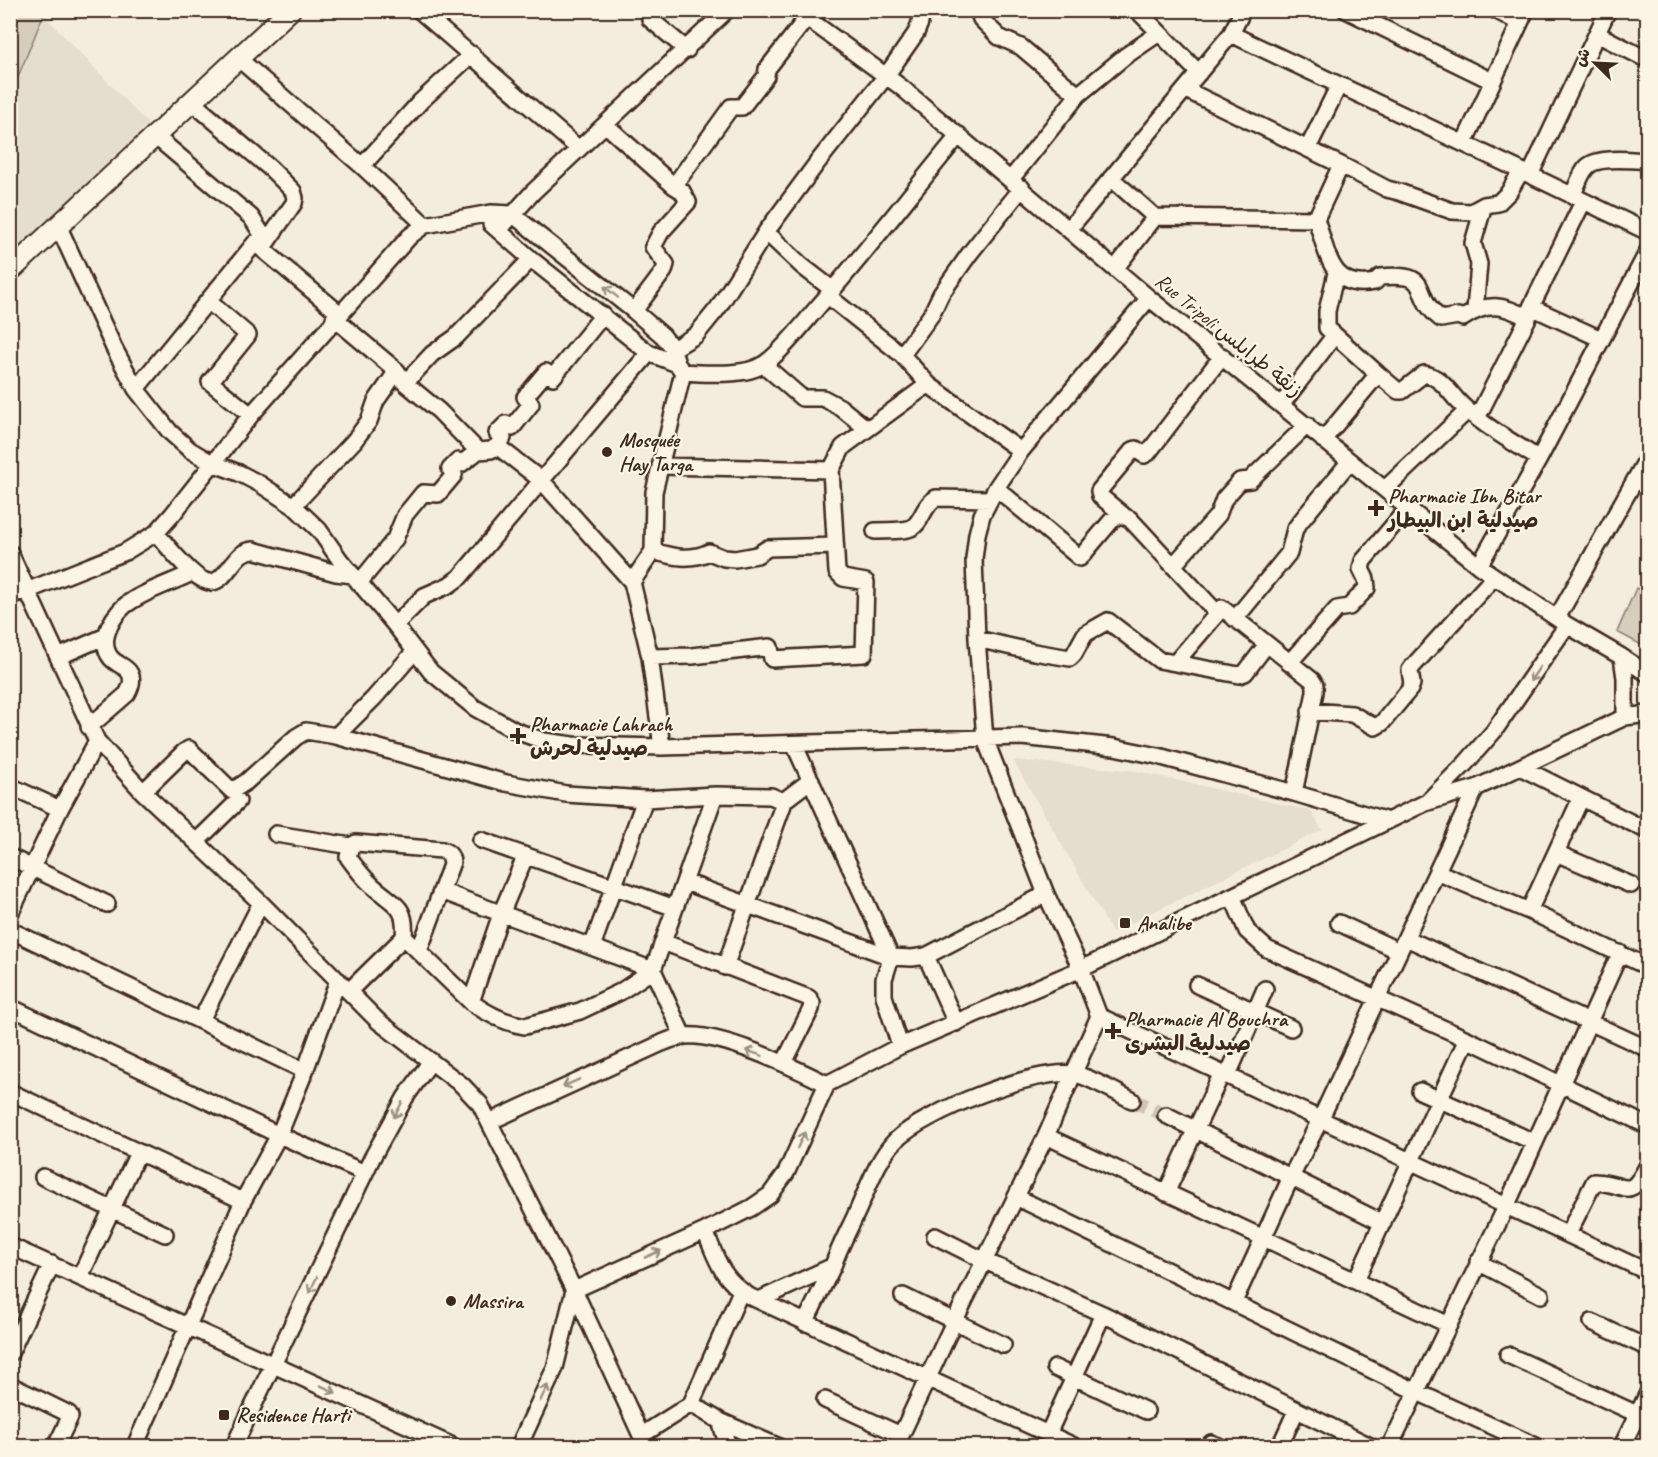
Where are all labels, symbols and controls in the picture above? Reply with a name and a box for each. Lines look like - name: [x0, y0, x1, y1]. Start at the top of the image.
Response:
- north arrow: [1565, 33, 1625, 93]
- text: ش: [1569, 45, 1595, 69]
- street label: Rue Tripoli زنقة طرابلس: [1150, 268, 1308, 402]
- one-way arrow: [603, 285, 619, 298]
- place label: Mosquée Hay Targa: [619, 427, 694, 477]
- marker: Mosquée Hay Targa: [600, 445, 614, 459]
- place label: Pharmacie Ibn Bitar صيدلية ابن البيطار: [1386, 483, 1543, 533]
- marker: Pharmacie Ibn Bitar صيدلية ابن البيطار: [1369, 501, 1383, 515]
- one-way arrow: [1529, 665, 1541, 681]
- place label: Pharmacie Lahrach صيدلية لحرش: [530, 711, 674, 761]
- marker: Pharmacie Lahrach صيدلية لحرش: [511, 729, 525, 743]
- place label: Analibe: [1137, 910, 1193, 936]
- marker: Analibe: [1118, 916, 1132, 930]
- place label: Pharmacie Al Bouchra صيدلية البشرى: [1125, 1006, 1289, 1056]
- marker: Pharmacie Al Bouchra صيدلية البشرى: [1106, 1024, 1120, 1038]
- one-way arrow: [745, 1046, 764, 1057]
- one-way arrow: [563, 1078, 581, 1090]
- one-way arrow: [392, 1100, 403, 1118]
- one-way arrow: [796, 1131, 808, 1149]
- one-way arrow: [644, 1248, 662, 1260]
- one-way arrow: [306, 1275, 318, 1293]
- place label: Massira: [463, 1288, 525, 1314]
- marker: Massira: [444, 1294, 458, 1308]
- one-way arrow: [318, 1384, 336, 1395]
- one-way arrow: [538, 1385, 550, 1403]
- place label: Residence Harti: [236, 1402, 353, 1428]
- marker: Residence Harti: [217, 1408, 231, 1422]

